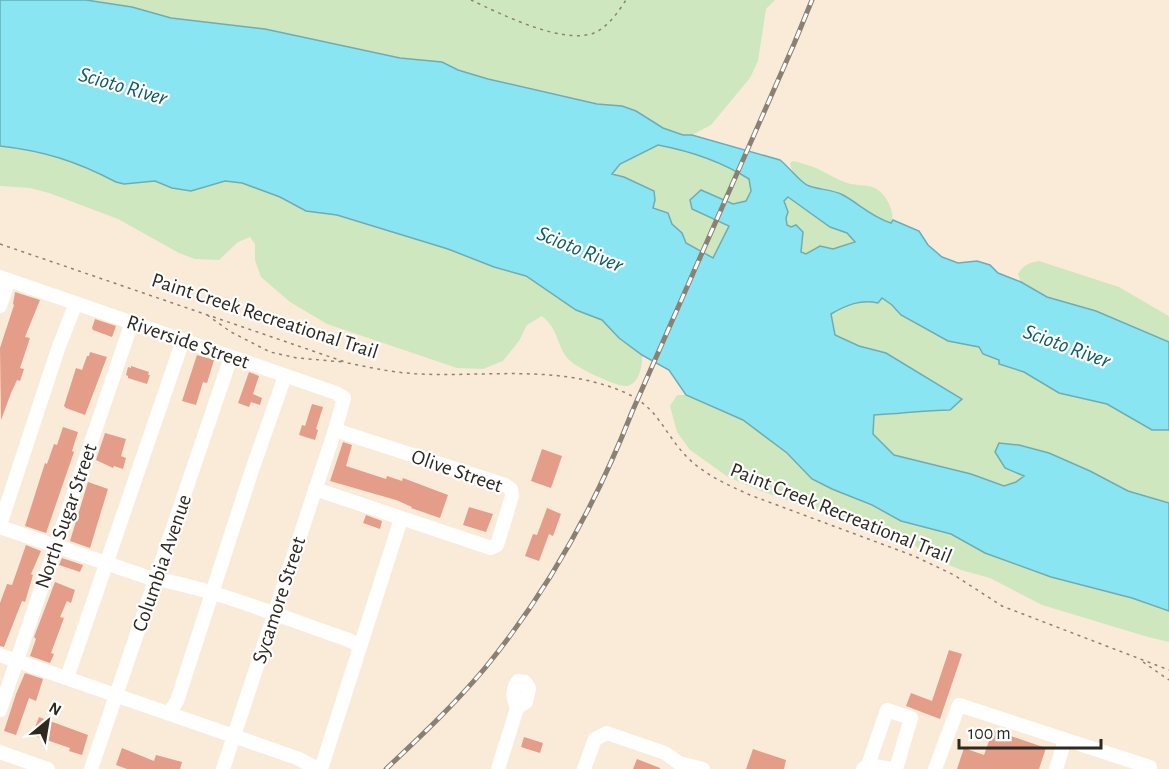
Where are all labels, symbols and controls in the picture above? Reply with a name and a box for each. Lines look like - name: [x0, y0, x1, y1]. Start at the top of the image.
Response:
- water label: Scioto River: [76, 63, 170, 109]
- water label: Scioto River: [534, 222, 627, 276]
- street label: Paint Creek Recreational Trail: [149, 269, 381, 363]
- street label: Riverside Street: [124, 311, 252, 373]
- water label: Scioto River: [1021, 320, 1114, 372]
- street label: North Sugar Street: [31, 441, 101, 591]
- street label: Olive Street: [409, 446, 505, 496]
- street label: Paint Creek Recreational Trail: [727, 459, 955, 567]
- street label: Columbia Avenue: [129, 492, 195, 634]
- street label: Sycamore Street: [249, 534, 309, 666]
- north arrow: [18, 691, 78, 751]
- text: N: [46, 699, 64, 719]
- scale bar: [959, 712, 1102, 750]
- text: 100 m: [968, 725, 1011, 743]

